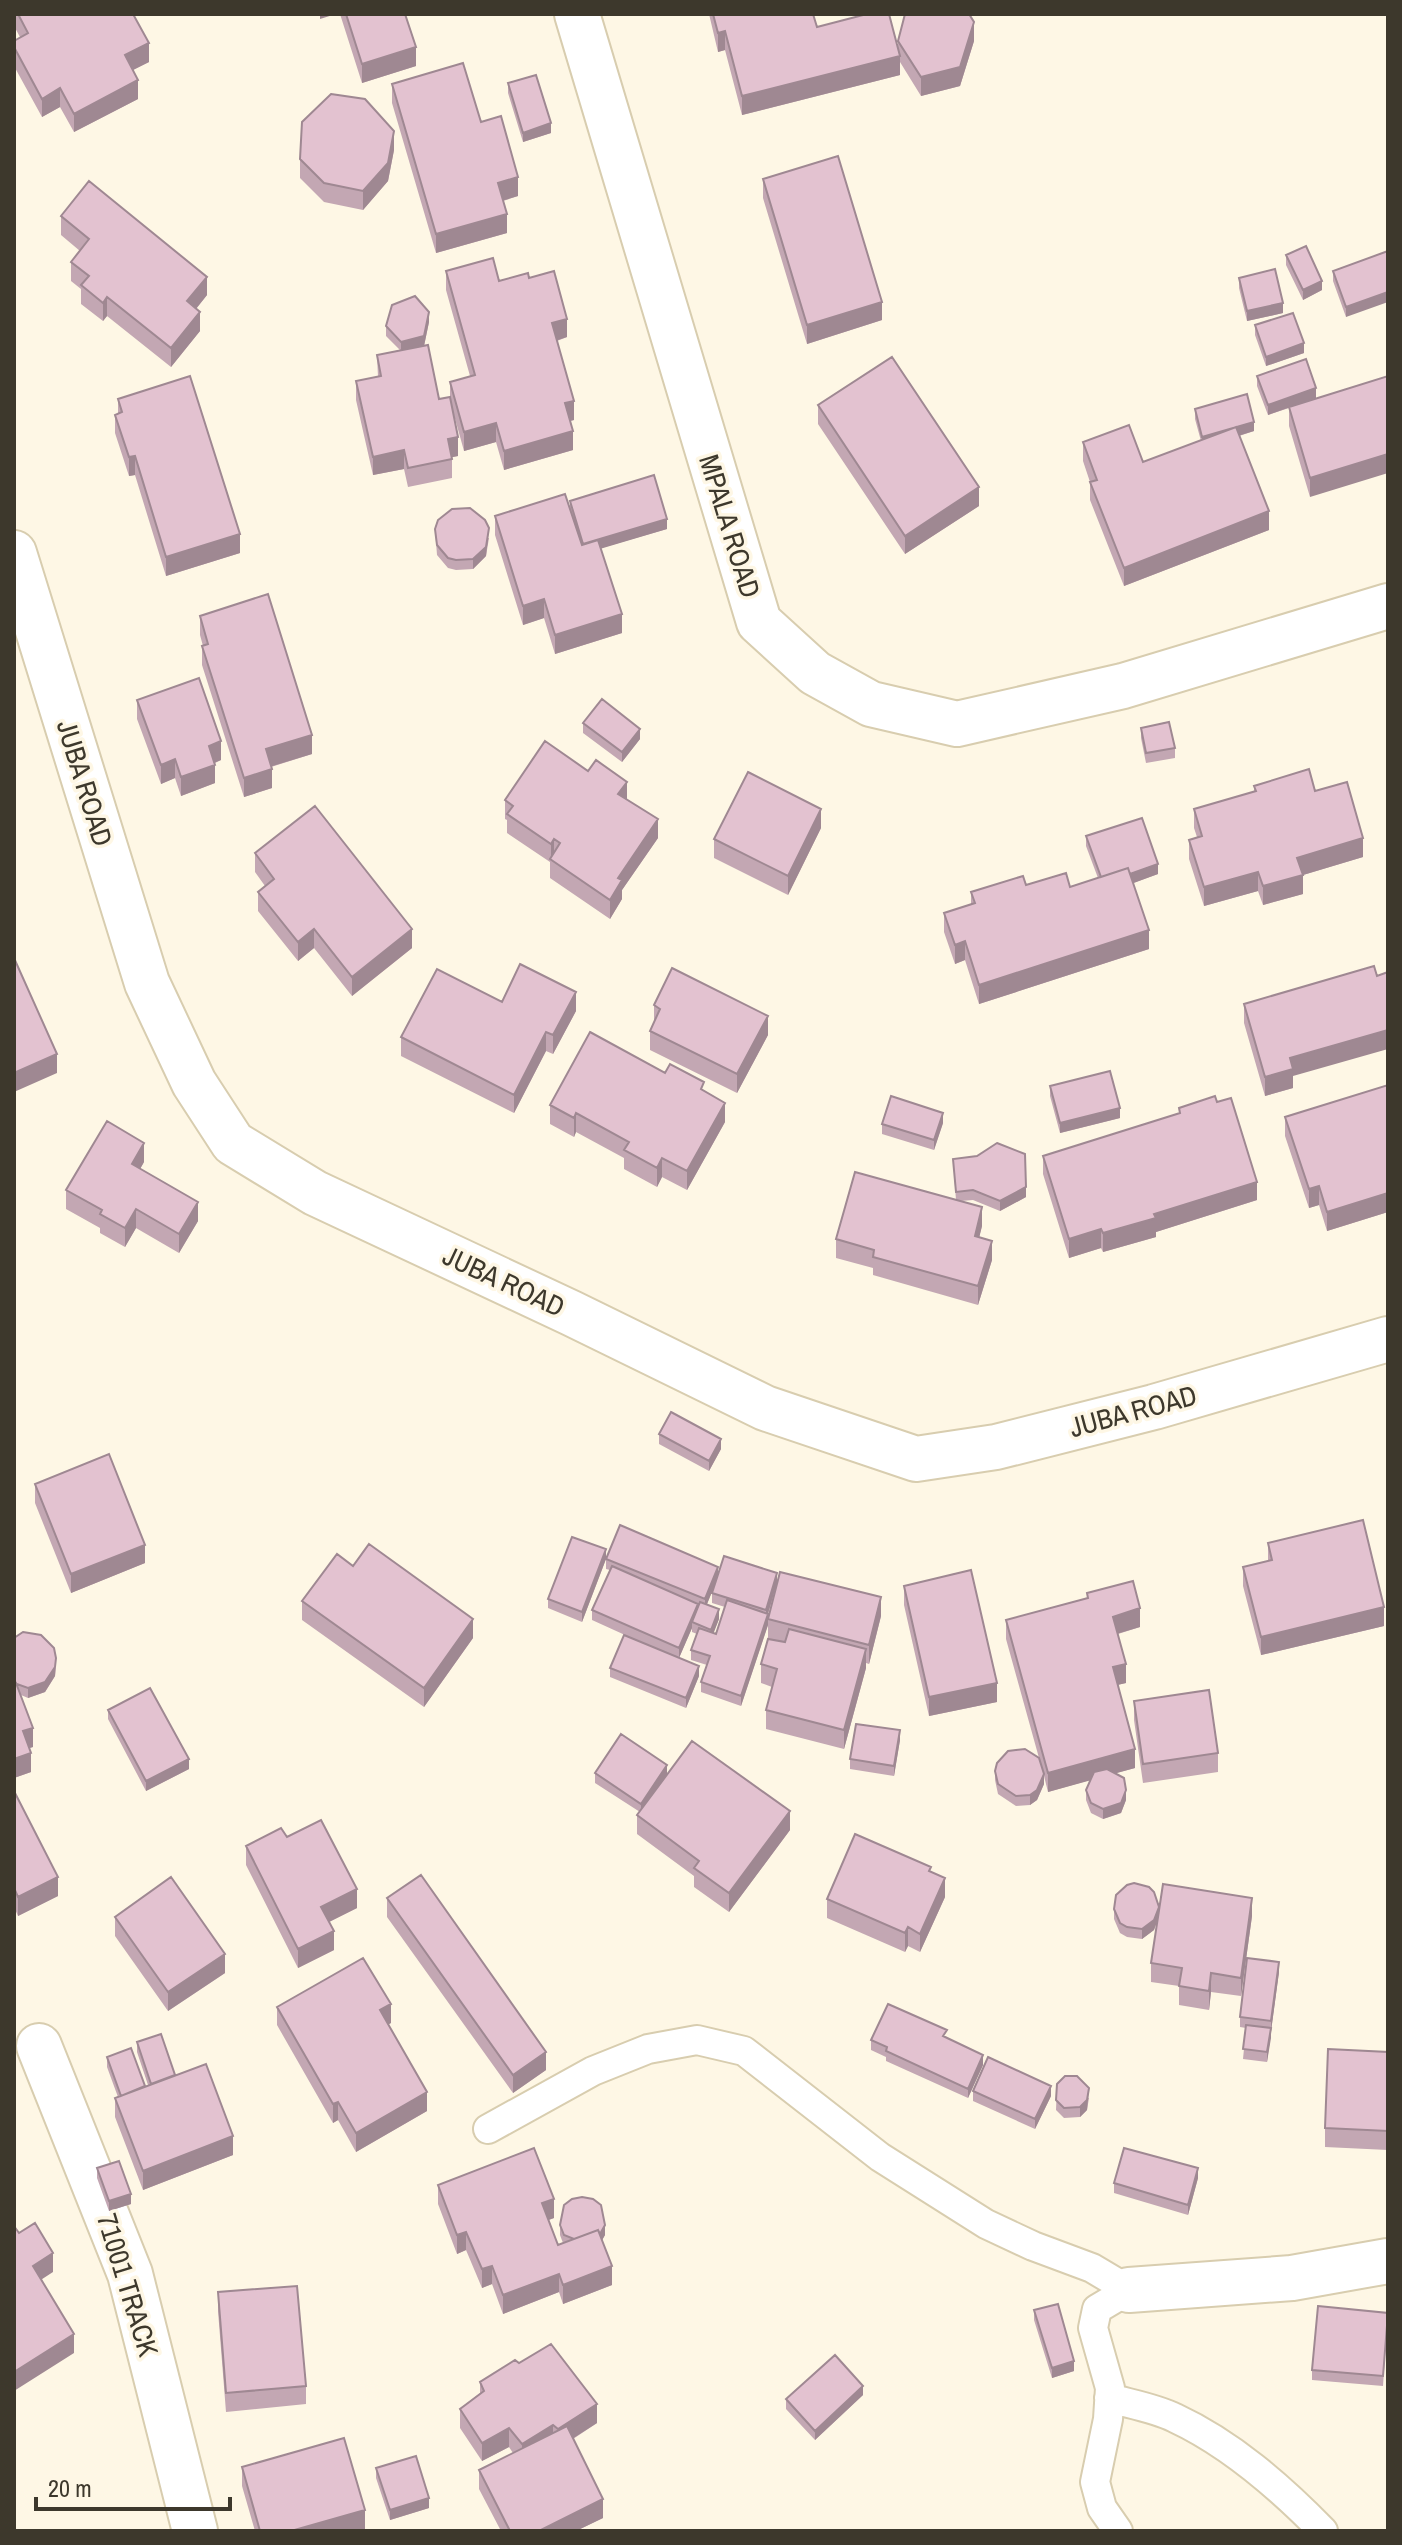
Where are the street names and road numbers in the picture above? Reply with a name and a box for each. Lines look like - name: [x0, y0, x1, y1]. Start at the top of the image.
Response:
- street label: MPALA ROAD: [690, 450, 770, 602]
- street label: JUBA ROAD: [48, 715, 122, 851]
- street label: JUBA ROAD: [437, 1236, 571, 1326]
- street label: JUBA ROAD: [1065, 1376, 1201, 1446]
- street label: 71001 TRACK: [88, 2209, 168, 2361]

